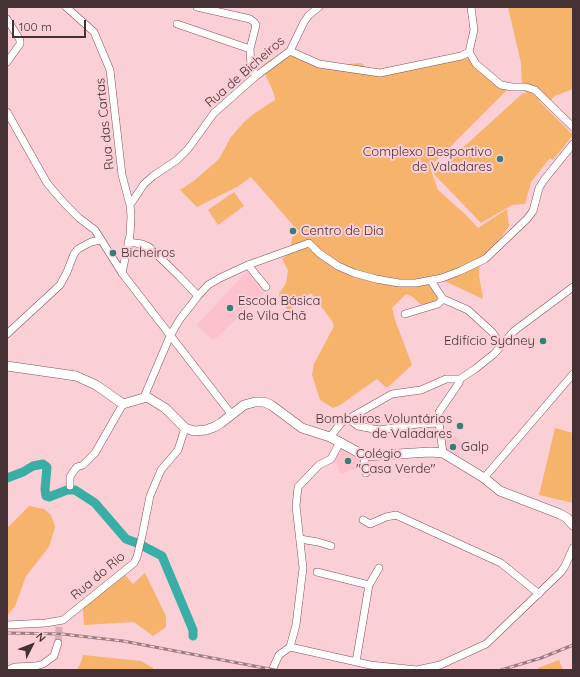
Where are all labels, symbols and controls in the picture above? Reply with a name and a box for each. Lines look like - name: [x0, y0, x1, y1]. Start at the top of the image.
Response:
- scale bar: [14, 12, 88, 38]
- text: 100 m: [19, 19, 52, 34]
- street label: Rua de Bicheiros: [202, 33, 288, 111]
- street label: Rua das Cartas: [92, 77, 118, 171]
- place label: Complexo Desportivo de Valadares: [363, 144, 492, 175]
- marker: Complexo Desportivo de Valadares: [495, 154, 505, 164]
- place label: Centro de Dia: [301, 223, 384, 239]
- marker: Centro de Dia: [288, 226, 298, 236]
- place label: Bicheiros: [121, 245, 175, 261]
- marker: Bicheiros: [108, 248, 118, 258]
- place label: Escola Básica de Vila Chã: [238, 293, 320, 324]
- marker: Escola Básica de Vila Chã: [225, 303, 235, 313]
- place label: Edifício Sydney: [444, 333, 535, 349]
- marker: Edifício Sydney: [538, 336, 548, 346]
- place label: Bombeiros Voluntários de Valadares: [316, 411, 452, 442]
- marker: Bombeiros Voluntários de Valadares: [455, 421, 465, 431]
- place label: Galp: [461, 439, 489, 455]
- marker: Galp: [448, 442, 458, 452]
- place label: Colégio "Casa Verde": [356, 446, 436, 477]
- marker: Colégio "Casa Verde": [343, 456, 353, 466]
- street label: Rua do Rio: [68, 549, 128, 603]
- north arrow: [12, 625, 52, 665]
- text: N: [33, 629, 49, 645]

